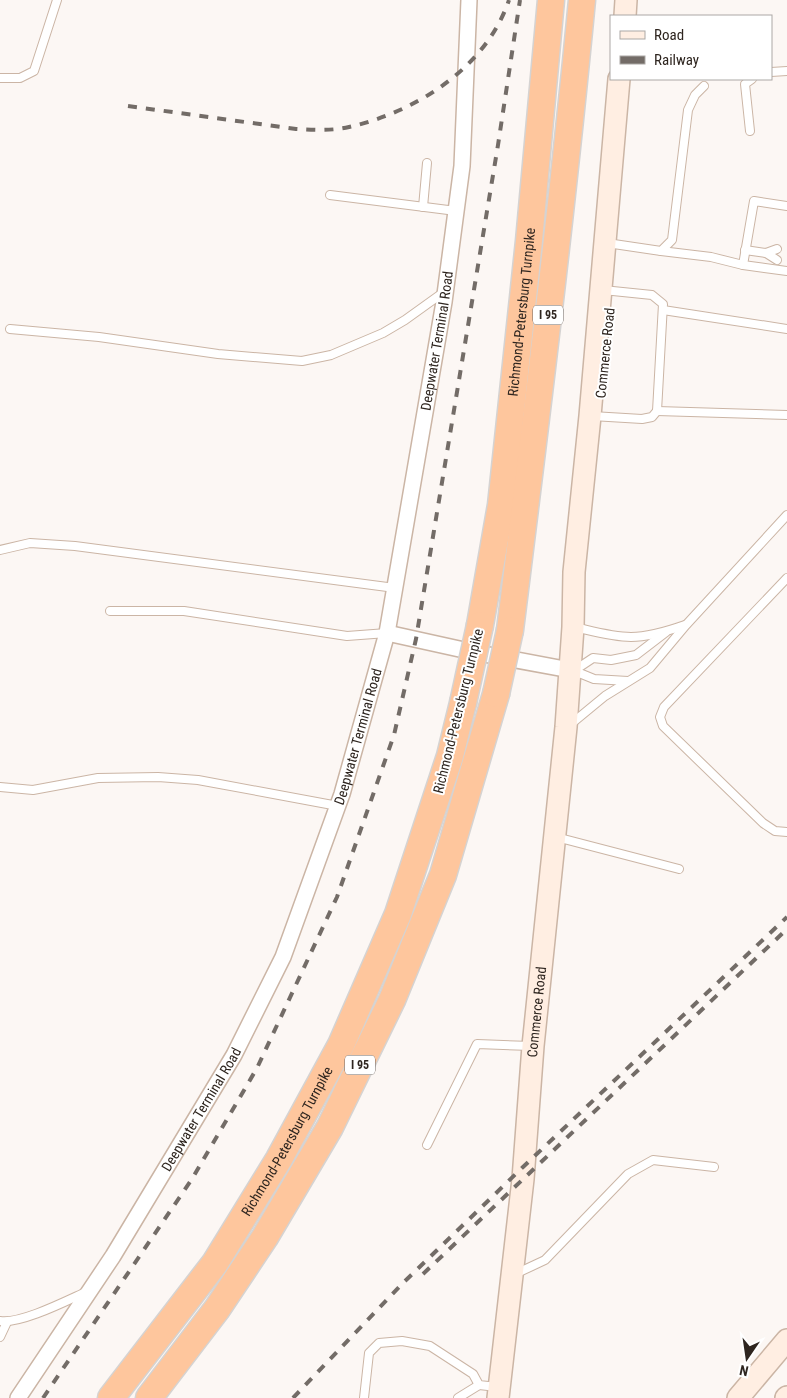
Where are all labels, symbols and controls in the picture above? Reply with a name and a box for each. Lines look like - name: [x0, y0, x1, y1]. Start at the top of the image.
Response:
- legend: [610, 15, 772, 80]
- text: Road: [654, 26, 684, 44]
- text: Railway: [654, 51, 699, 69]
- street label: Richmond-Petersburg Turnpike: [505, 227, 538, 397]
- street label: Deepwater Terminal Road: [417, 270, 456, 412]
- road number: I 95: [533, 306, 563, 324]
- street label: Commerce Road: [592, 307, 618, 399]
- street label: Richmond-Petersburg Turnpike: [430, 627, 486, 795]
- street label: Deepwater Terminal Road: [331, 666, 385, 807]
- street label: Commerce Road: [524, 966, 549, 1058]
- street label: Deepwater Terminal Road: [158, 1045, 244, 1174]
- road number: I 95: [345, 1056, 375, 1074]
- street label: Richmond-Petersburg Turnpike: [238, 1063, 336, 1219]
- north arrow: [722, 1333, 772, 1383]
- text: N: [738, 1362, 750, 1379]

